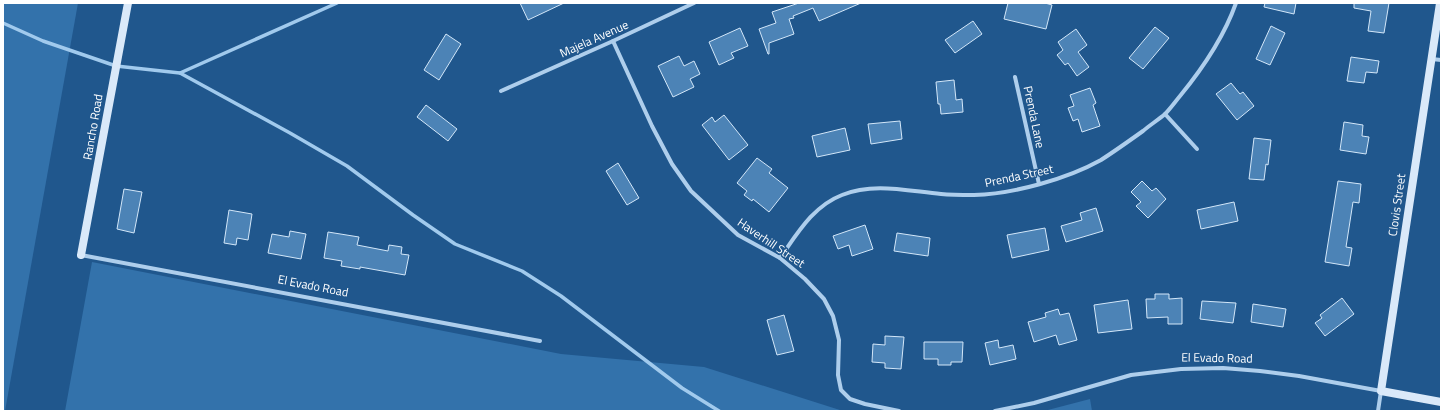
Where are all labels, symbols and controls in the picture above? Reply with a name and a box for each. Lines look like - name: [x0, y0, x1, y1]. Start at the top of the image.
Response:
- street label: Majela Avenue: [556, 15, 631, 62]
- street label: Prenda Lane: [1019, 84, 1050, 150]
- street label: Rancho Road: [77, 93, 108, 161]
- street label: Prenda Street: [983, 159, 1056, 192]
- street label: Clovis Street: [1383, 172, 1410, 237]
- street label: Haverhill Street: [734, 213, 810, 273]
- street label: El Evado Road: [276, 269, 350, 302]
- street label: El Evado Road: [1181, 347, 1253, 368]

